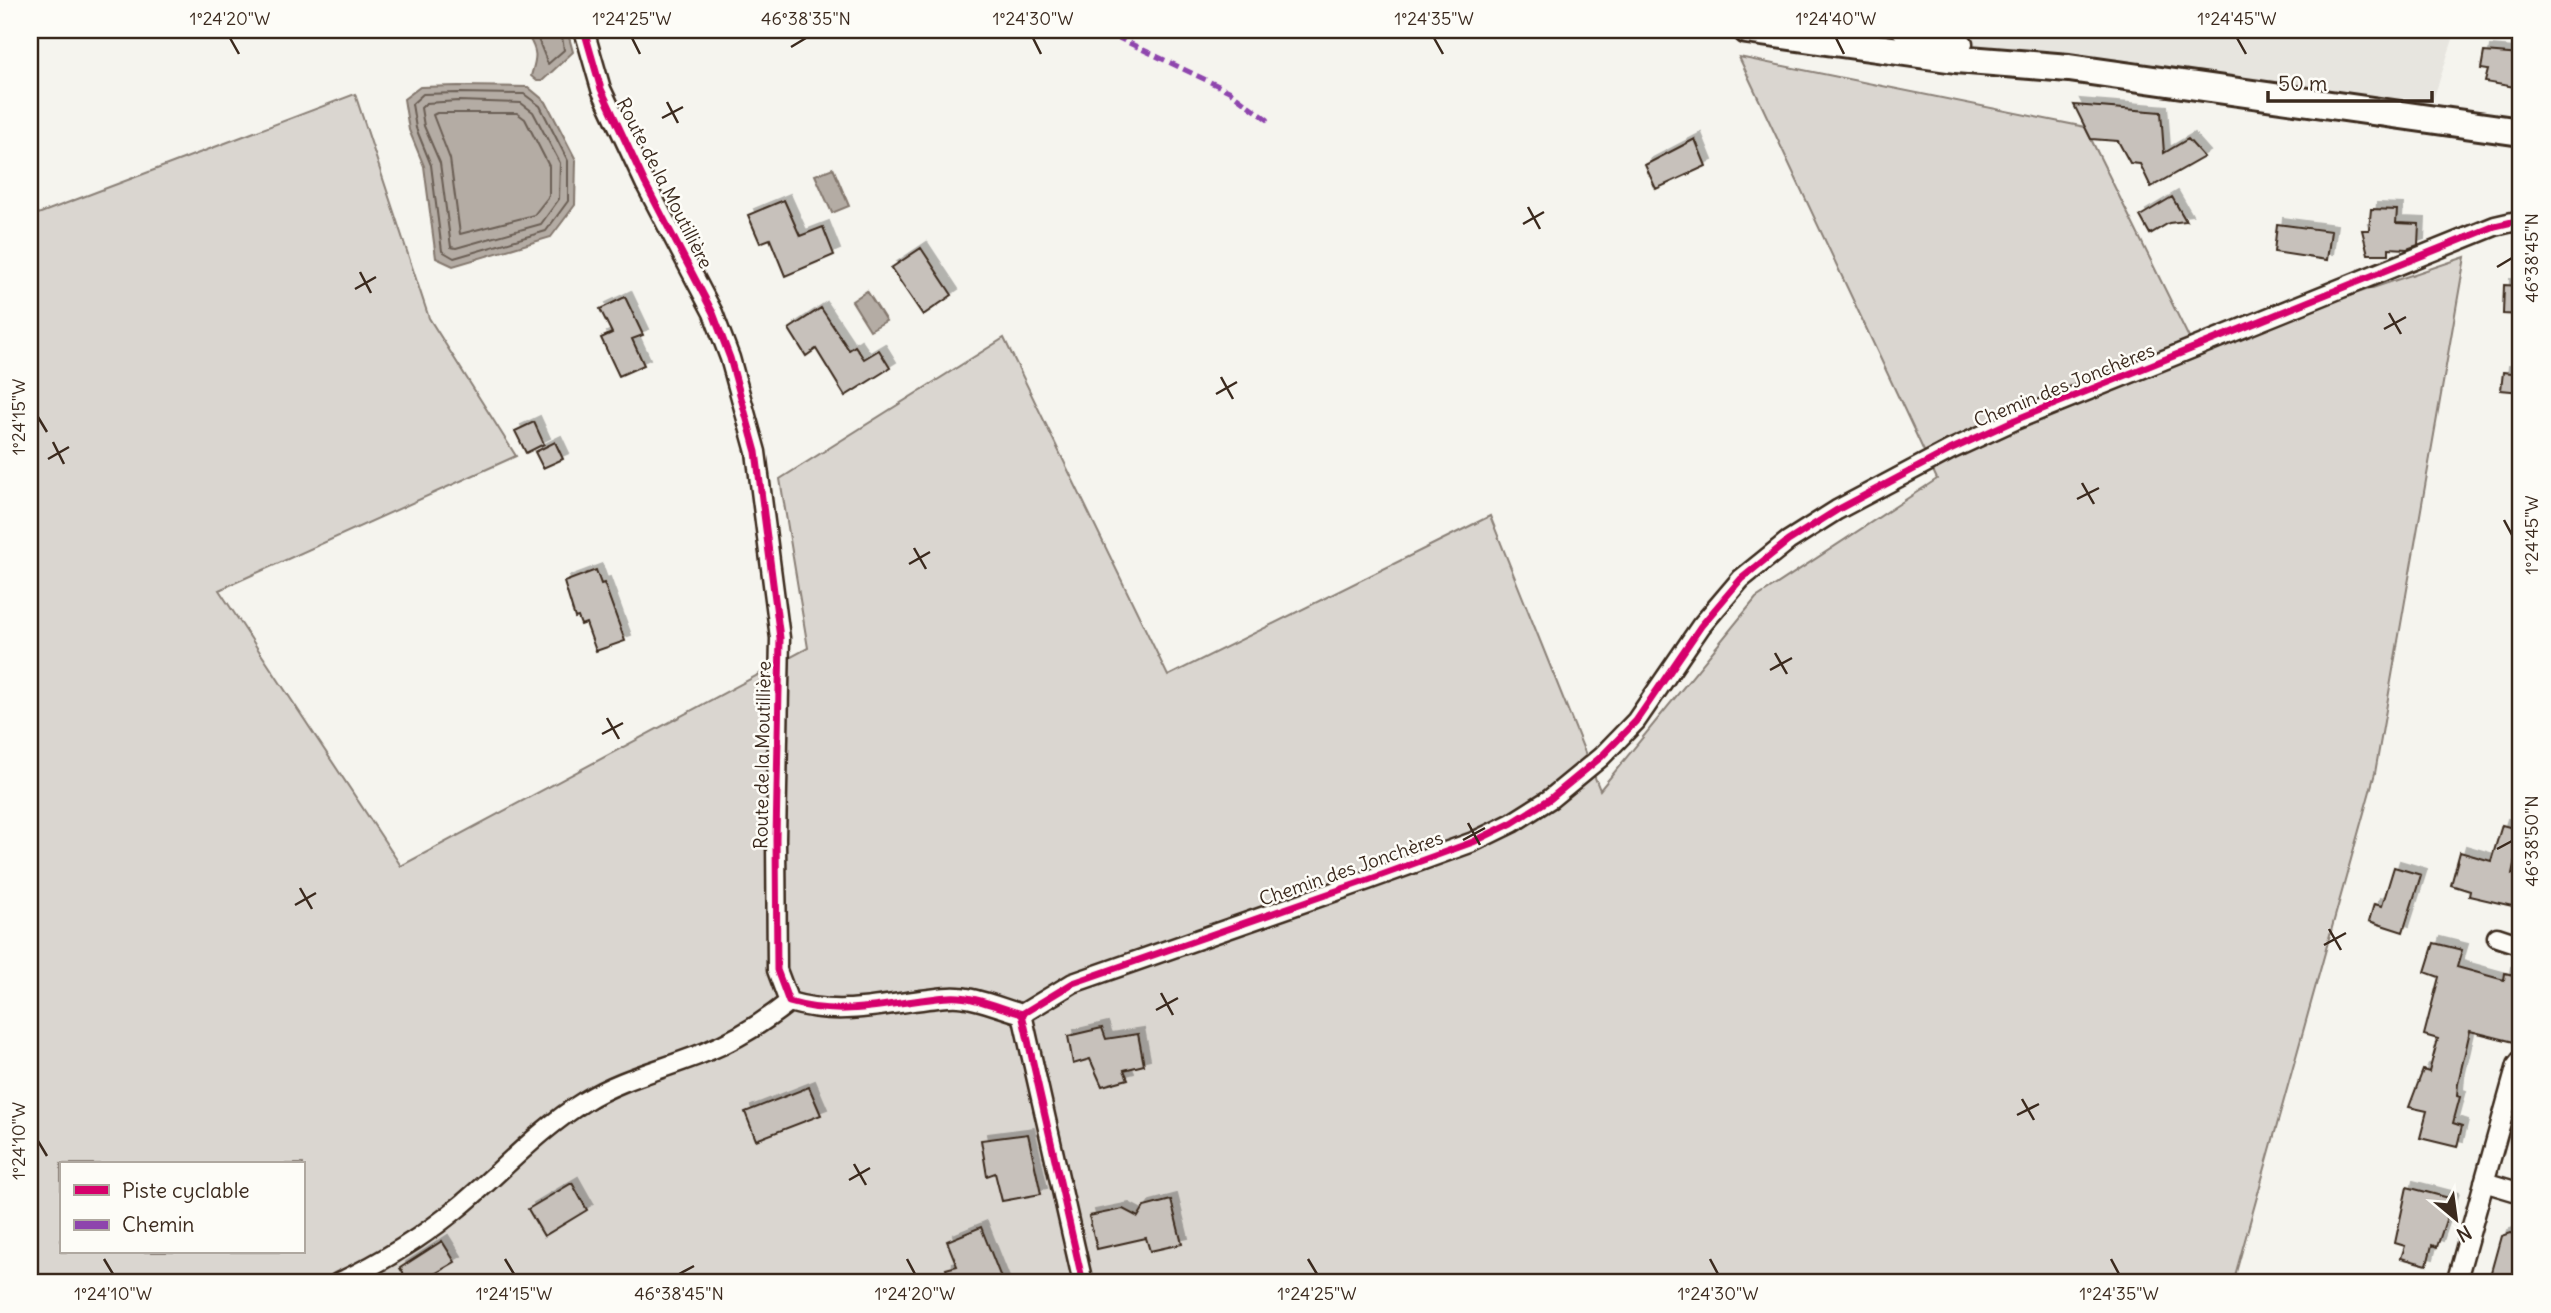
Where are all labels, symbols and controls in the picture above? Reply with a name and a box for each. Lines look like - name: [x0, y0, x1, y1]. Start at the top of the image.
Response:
- text: 1°24'20"W: [190, 7, 270, 30]
- text: 1°24'25"W: [592, 7, 672, 30]
- text: 46°38'35"N: [761, 7, 851, 30]
- text: 1°24'30"W: [992, 7, 1074, 30]
- text: 1°24'35"W: [1394, 7, 1474, 30]
- text: 1°24'40"W: [1796, 7, 1876, 30]
- text: 1°24'45"W: [2197, 7, 2277, 30]
- scale bar: [2268, 60, 2432, 104]
- text: 50 m: [2278, 70, 2327, 97]
- street label: Route de la Moutillière: [612, 94, 718, 272]
- text: 46°38'45"N: [2520, 213, 2543, 303]
- street label: Chemin des Jonchères: [1970, 338, 2158, 432]
- text: 1°24'15"W: [7, 379, 30, 455]
- text: 1°24'45"W: [2520, 495, 2543, 575]
- street label: Route de la Moutillière: [748, 661, 776, 849]
- text: 46°38'50"N: [2520, 795, 2543, 887]
- street label: Chemin des Jonchères: [1256, 825, 1446, 911]
- text: 1°24'10"W: [7, 1102, 30, 1180]
- legend: [60, 1162, 304, 1254]
- text: Piste cyclable: [122, 1177, 250, 1204]
- north arrow: [2422, 1184, 2492, 1254]
- text: Chemin: [122, 1211, 195, 1238]
- text: N: [2453, 1220, 2476, 1248]
- text: 1°24'10"W: [74, 1282, 152, 1305]
- text: 1°24'15"W: [476, 1282, 552, 1305]
- text: 46°38'45"N: [634, 1282, 724, 1305]
- text: 1°24'20"W: [875, 1282, 955, 1305]
- text: 1°24'25"W: [1277, 1282, 1357, 1305]
- text: 1°24'30"W: [1677, 1282, 1759, 1305]
- text: 1°24'35"W: [2079, 1282, 2159, 1305]

